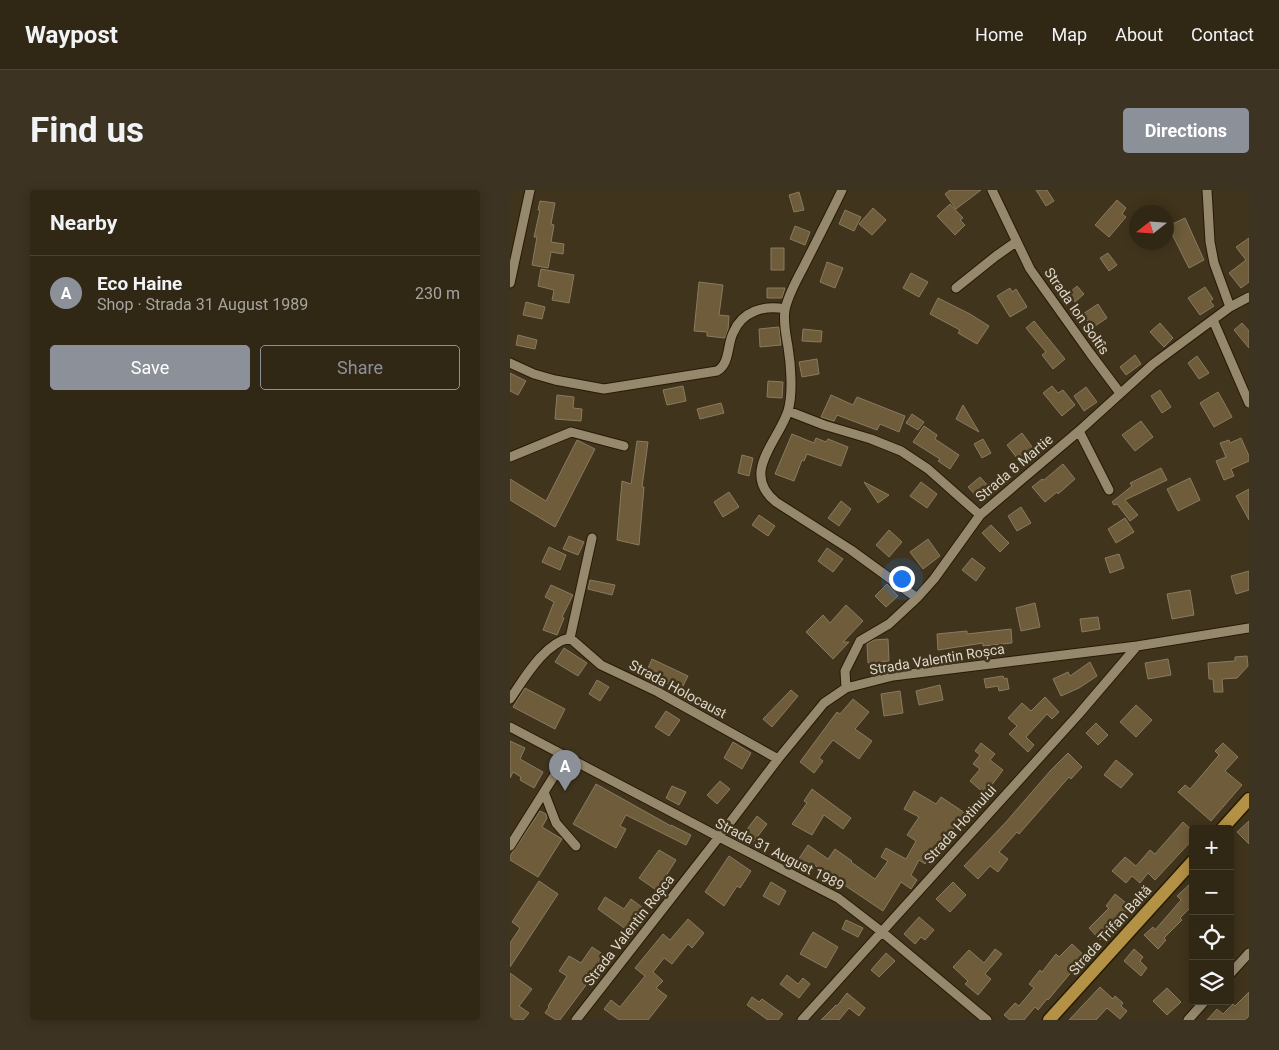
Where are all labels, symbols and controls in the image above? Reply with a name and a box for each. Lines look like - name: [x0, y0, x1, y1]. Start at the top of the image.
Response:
- text: Waypost: [25, 21, 118, 49]
- text: Home: [975, 24, 1024, 45]
- text: Map: [1052, 24, 1087, 45]
- text: About: [1115, 24, 1163, 45]
- text: Contact: [1191, 24, 1254, 45]
- button: Directions: [1123, 108, 1249, 153]
- text: Find us: [30, 110, 144, 151]
- north arrow: [1129, 205, 1174, 250]
- text: Nearby: [50, 211, 117, 235]
- street label: Strada Ion Soltîs: [1041, 265, 1113, 357]
- text: Eco Haine: [97, 272, 182, 295]
- text: A: [61, 284, 71, 303]
- text: 230 m: [415, 284, 460, 303]
- text: Shop · Strada 31 August 1989: [97, 295, 308, 314]
- button: Save: [50, 345, 250, 390]
- button: Share: [260, 345, 460, 390]
- street label: Strada 8 Martie: [972, 431, 1056, 505]
- your location: [889, 566, 915, 592]
- street label: Strada Valentin Roșca: [868, 640, 1006, 679]
- street label: Strada Holocaust: [627, 657, 730, 722]
- pin: A: [549, 750, 581, 791]
- street label: Strada Hotinului: [921, 782, 999, 866]
- street label: Strada 31 August 1989: [713, 815, 847, 893]
- map controls: [1189, 825, 1234, 1005]
- button: +: [1189, 825, 1234, 870]
- button: −: [1189, 870, 1234, 915]
- street label: Strada Valentin Roșca: [581, 871, 678, 989]
- street label: Strada Trifan Baltă: [1065, 882, 1155, 978]
- button: locate: [1189, 915, 1234, 960]
- button: layers: [1189, 960, 1234, 1005]

